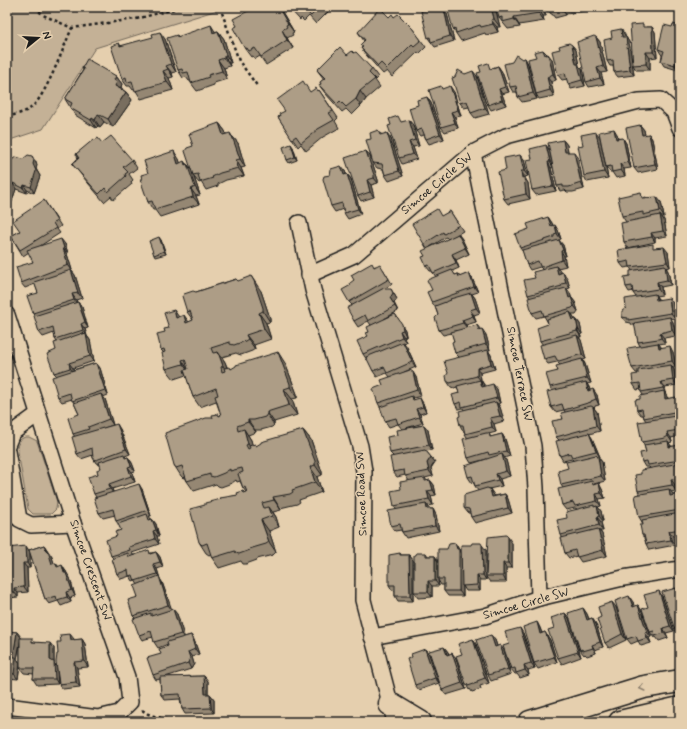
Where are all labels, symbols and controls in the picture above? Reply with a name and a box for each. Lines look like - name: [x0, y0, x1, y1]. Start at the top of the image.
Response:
- north arrow: [18, 18, 58, 58]
- text: N: [39, 30, 54, 41]
- street label: Simcoe Circle SW: [398, 149, 476, 219]
- street label: Simcoe Terrace SW: [502, 325, 536, 423]
- street label: Simcoe Road SW: [353, 452, 371, 536]
- street label: Simcoe Crescent SW: [65, 518, 115, 622]
- street label: Simcoe Circle SW: [481, 584, 571, 624]
- one-way arrow: [639, 684, 645, 692]

